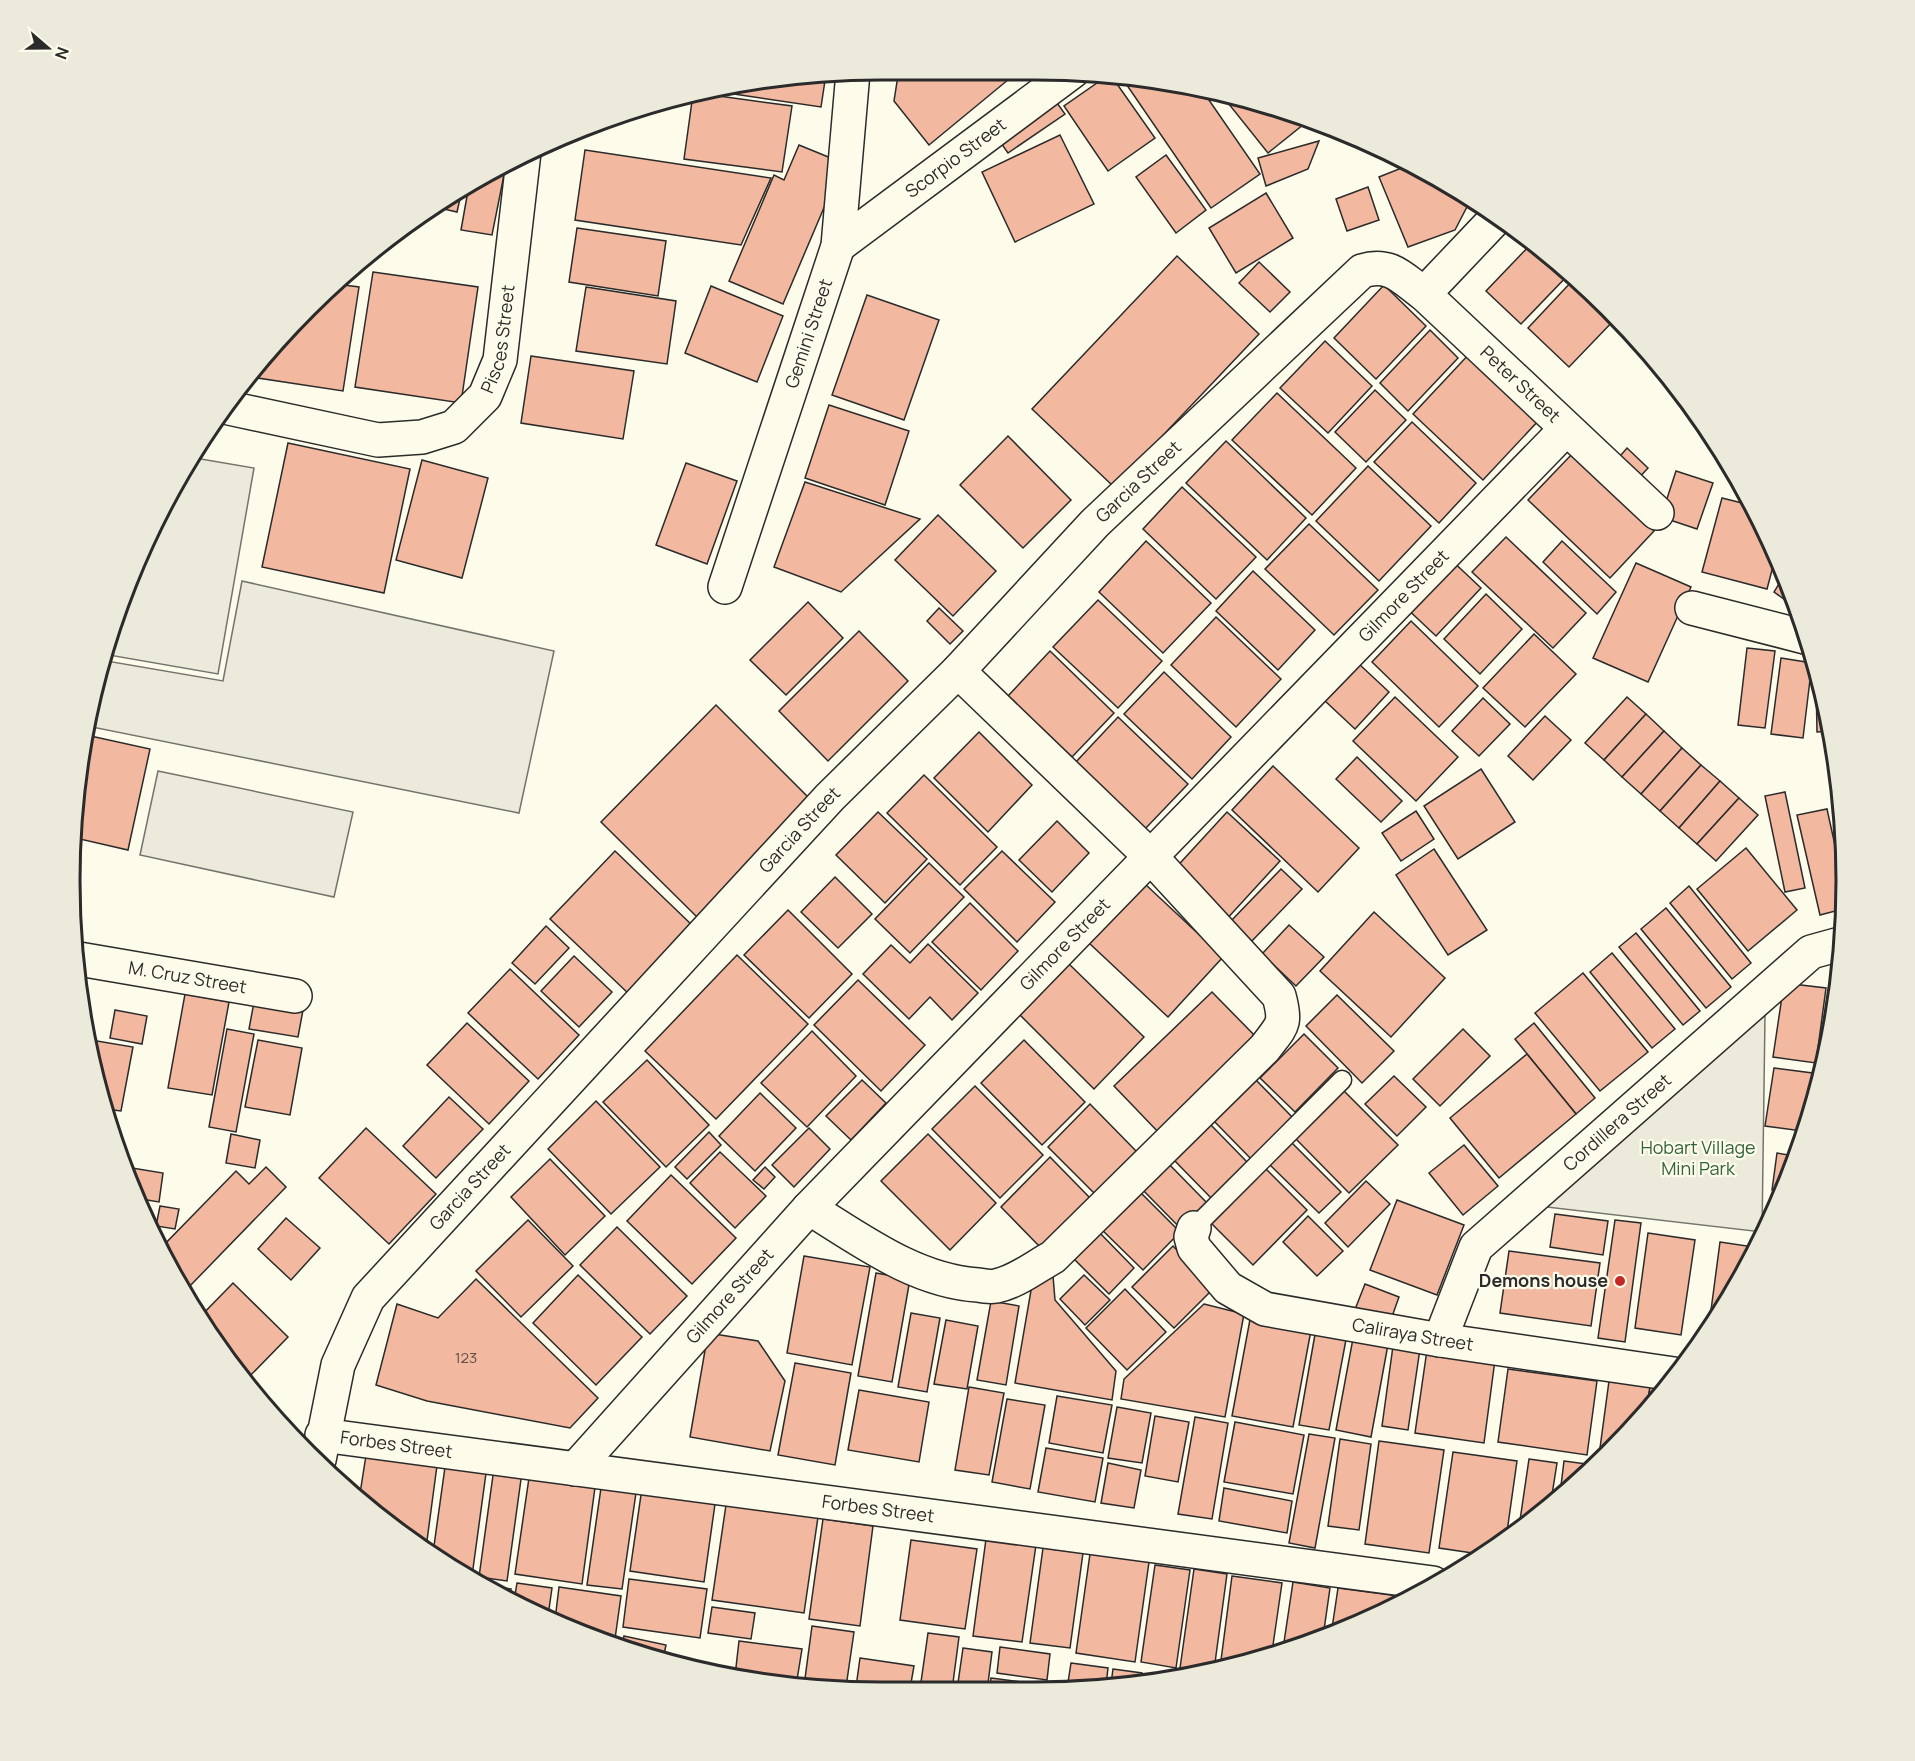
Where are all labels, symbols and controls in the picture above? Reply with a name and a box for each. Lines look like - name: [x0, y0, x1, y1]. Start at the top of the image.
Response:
- north arrow: [18, 18, 78, 78]
- text: N: [50, 44, 74, 62]
- street label: Scorpio Street: [900, 112, 1011, 203]
- street label: Gemini Street: [779, 275, 837, 391]
- street label: Pisces Street: [474, 283, 520, 397]
- street label: Peter Street: [1476, 340, 1566, 427]
- street label: Garcia Street: [1090, 435, 1186, 527]
- street label: Gilmore Street: [1353, 544, 1454, 647]
- street label: Garcia Street: [753, 781, 845, 878]
- street label: Gilmore Street: [1014, 892, 1115, 995]
- street label: M. Cruz Street: [127, 955, 249, 999]
- street label: Cordillera Street: [1558, 1068, 1676, 1176]
- park label: Hobart Village Mini Park: [1640, 1135, 1756, 1180]
- street label: Garcia Street: [424, 1138, 515, 1235]
- street label: Gilmore Street: [680, 1243, 778, 1348]
- place label: Demons house: [1479, 1268, 1608, 1292]
- marker: Demons house: [1613, 1274, 1627, 1288]
- street label: Caliraya Street: [1351, 1312, 1475, 1356]
- house number: 123: [455, 1347, 477, 1368]
- street label: Forbes Street: [339, 1425, 454, 1463]
- street label: Forbes Street: [821, 1489, 936, 1527]

